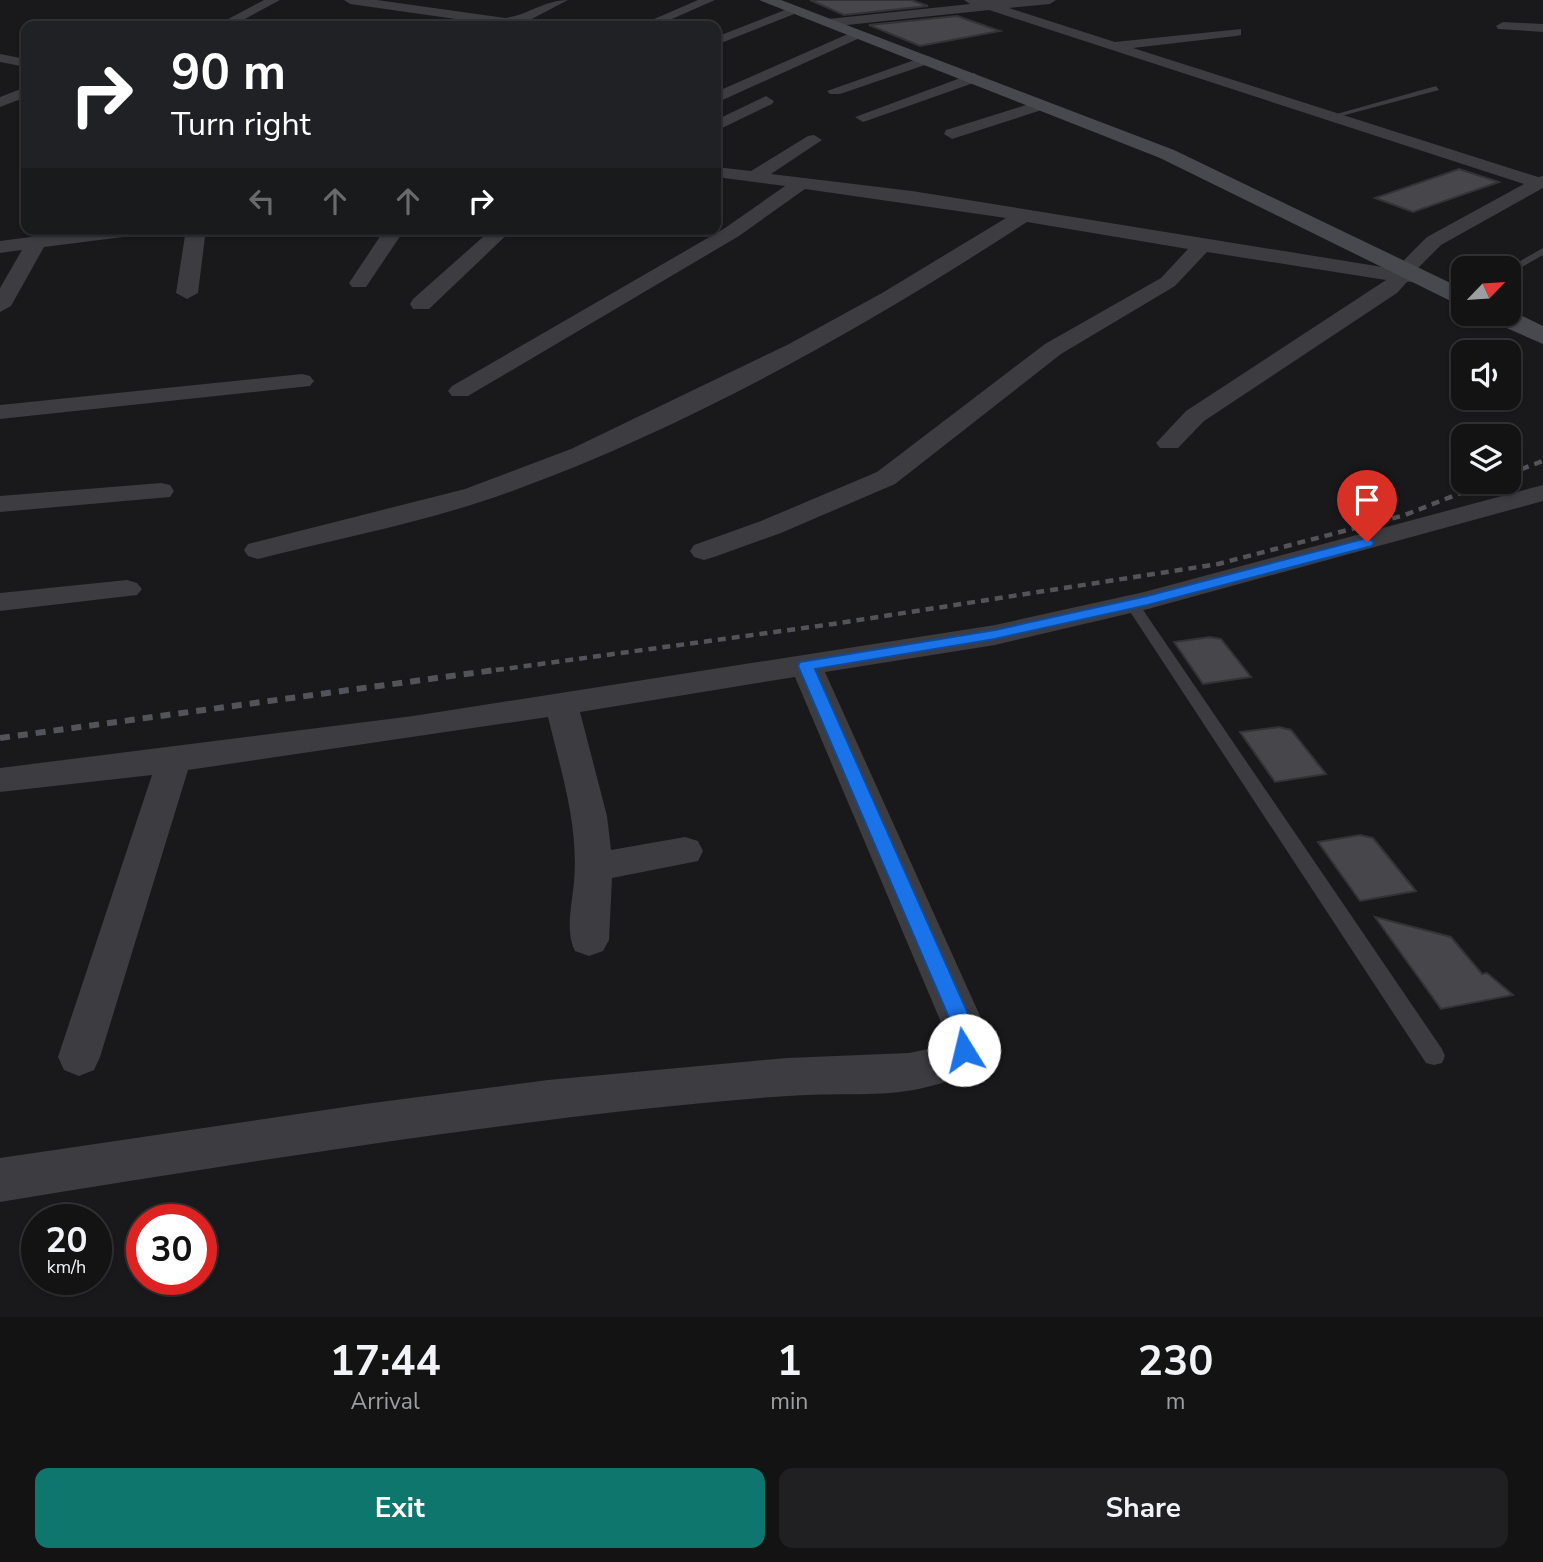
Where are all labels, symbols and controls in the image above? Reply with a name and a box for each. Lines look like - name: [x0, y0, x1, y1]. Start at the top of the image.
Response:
- text: 90 m: [171, 39, 286, 106]
- icon: right: [56, 49, 147, 140]
- text: Turn right: [171, 103, 311, 146]
- icon: left: [243, 182, 281, 220]
- icon: ahead: [316, 182, 354, 220]
- icon: ahead: [389, 182, 427, 220]
- icon: right: [462, 182, 500, 220]
- north arrow: [1451, 256, 1521, 326]
- map controls: [1451, 256, 1521, 494]
- button: sound: [1451, 340, 1521, 410]
- button: layers: [1451, 424, 1521, 494]
- pin: [1337, 470, 1397, 542]
- icon: arrive: [1348, 481, 1386, 519]
- position arrow: [927, 1013, 1001, 1087]
- speed limit sign: 30: [126, 1204, 217, 1295]
- text: 20: [45, 1217, 88, 1264]
- text: km/h: [47, 1255, 86, 1279]
- text: 17:44: [330, 1333, 441, 1390]
- text: 1: [777, 1333, 802, 1390]
- text: 230: [1138, 1333, 1213, 1390]
- text: Arrival: [351, 1386, 420, 1417]
- text: min: [770, 1386, 808, 1417]
- text: m: [1166, 1386, 1186, 1417]
- button: Exit: [35, 1468, 765, 1548]
- button: Share: [779, 1468, 1508, 1548]

